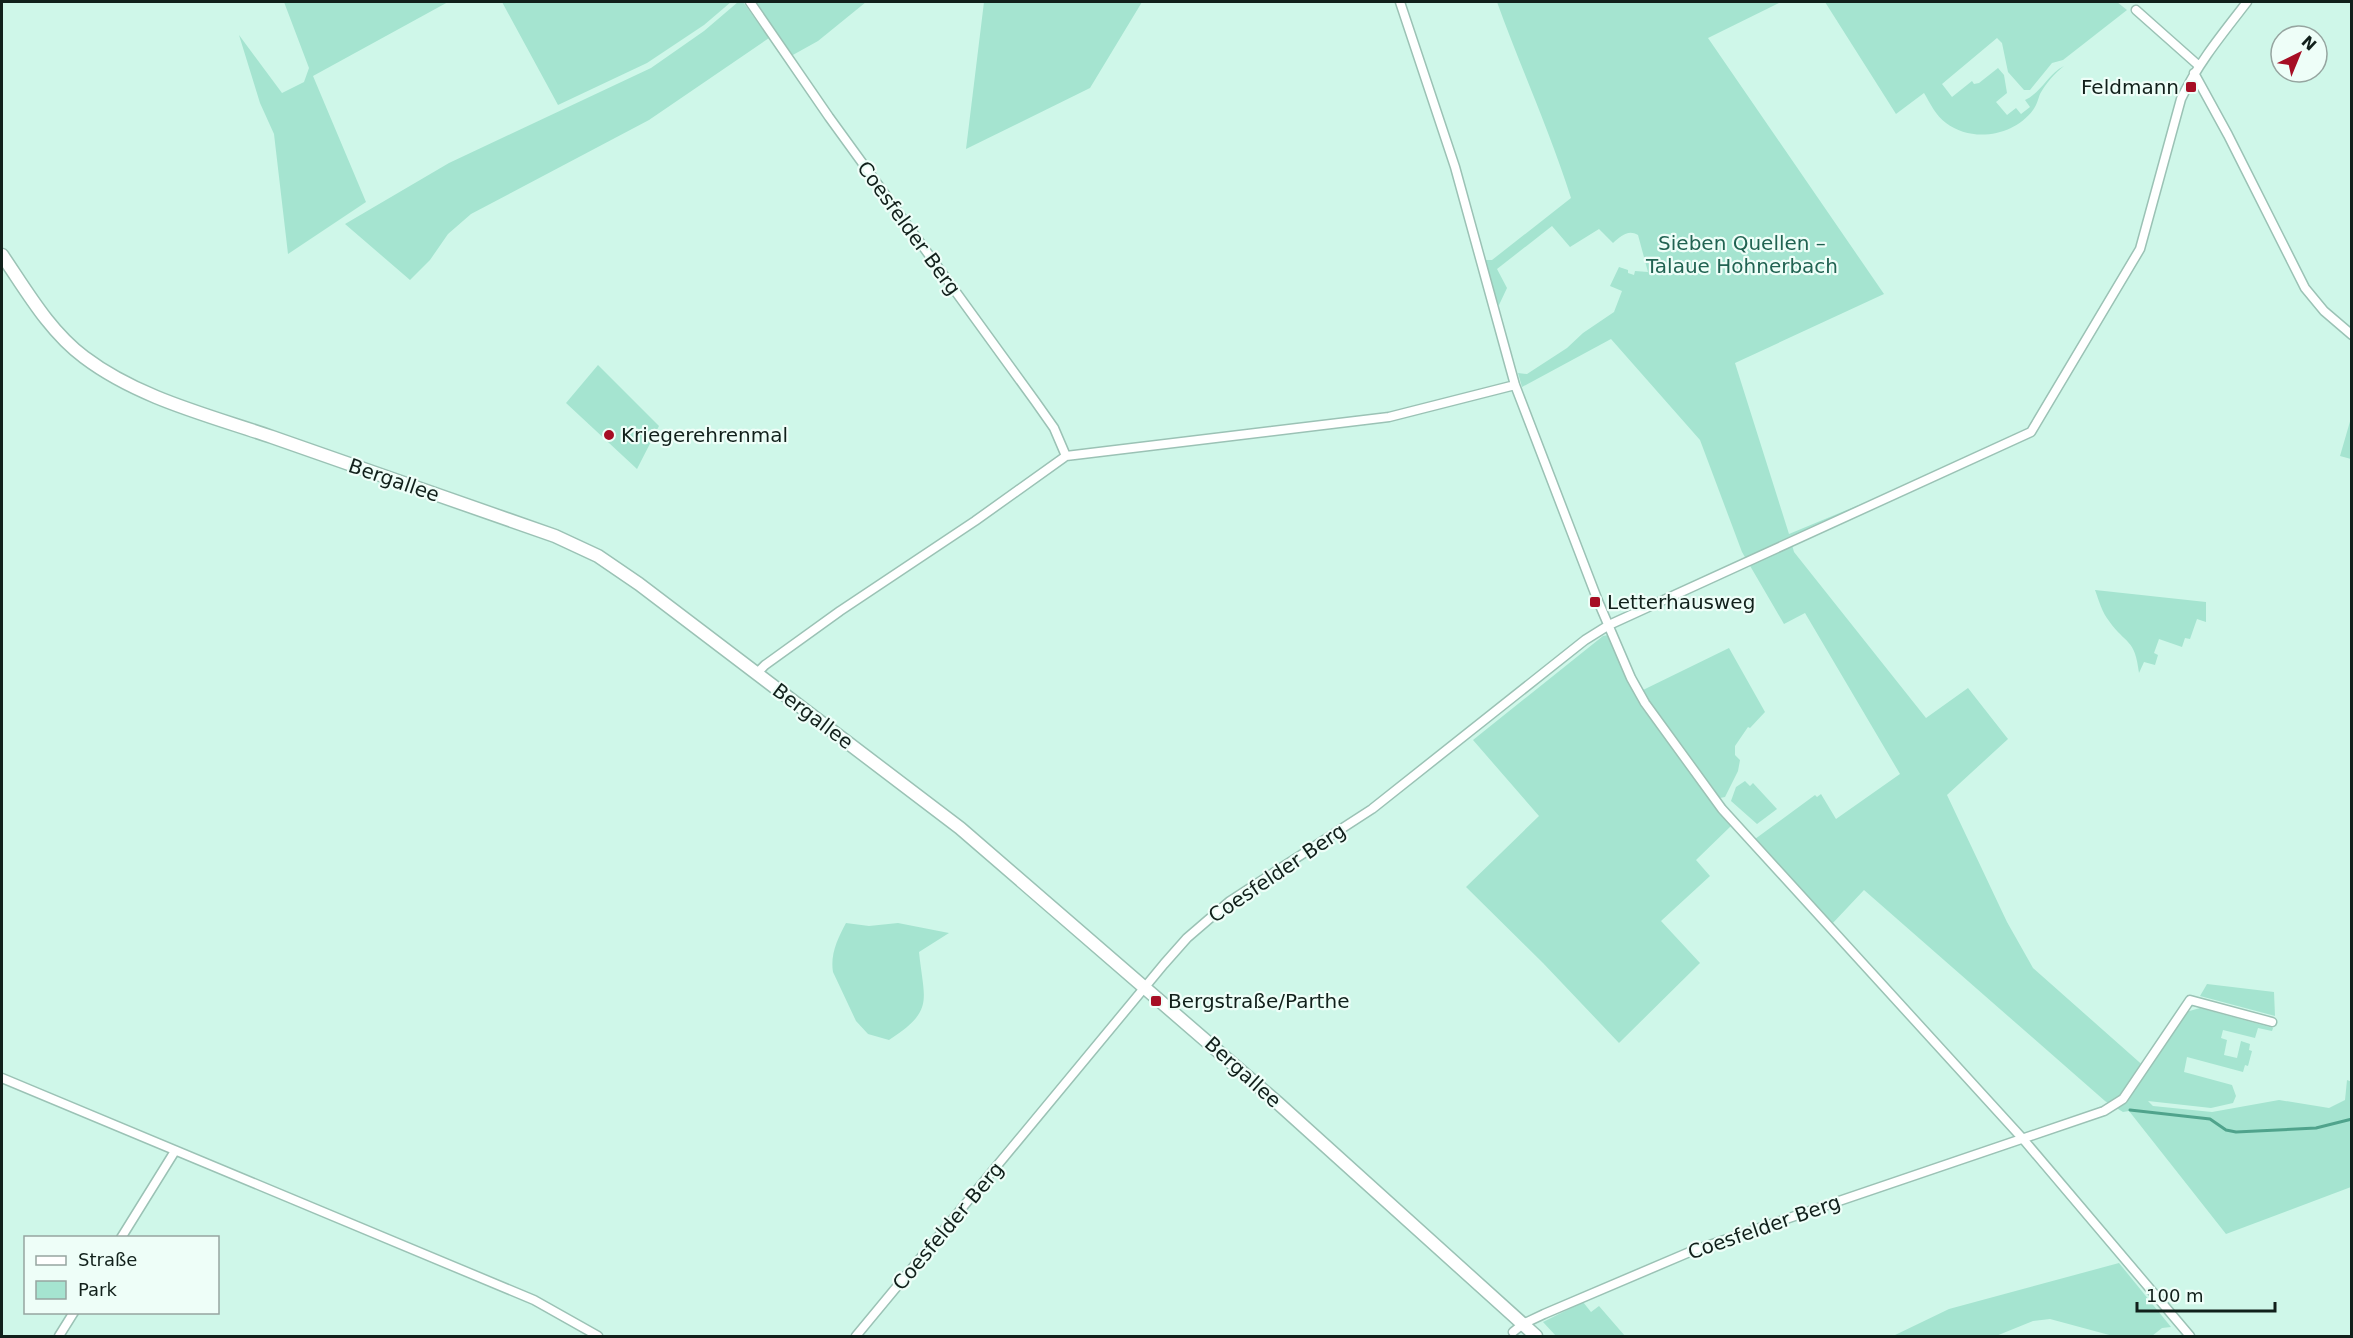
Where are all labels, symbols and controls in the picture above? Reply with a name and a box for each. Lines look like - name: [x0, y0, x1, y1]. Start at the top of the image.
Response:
- north arrow: [2269, 24, 2329, 84]
- text: N: [2298, 32, 2320, 55]
- place label: Feldmann: [2081, 75, 2179, 99]
- marker: Feldmann: [2184, 80, 2198, 94]
- street label: Coesfelder Berg: [852, 156, 966, 300]
- park label: Sieben Quellen – Talaue Hohnerbach: [1645, 231, 1838, 278]
- place label: Kriegerehrenmal: [621, 423, 788, 447]
- marker: Kriegerehrenmal: [602, 428, 616, 442]
- street label: Bergallee: [345, 453, 443, 507]
- place label: Letterhausweg: [1607, 590, 1755, 614]
- marker: Letterhausweg: [1588, 595, 1602, 609]
- street label: Bergallee: [768, 678, 858, 754]
- street label: Coesfelder Berg: [1204, 818, 1350, 928]
- place label: Bergstraße/Parthe: [1168, 989, 1349, 1013]
- marker: Bergstraße/Parthe: [1149, 994, 1163, 1008]
- street label: Bergallee: [1200, 1031, 1286, 1113]
- street label: Coesfelder Berg: [887, 1157, 1009, 1295]
- street label: Coesfelder Berg: [1684, 1190, 1844, 1264]
- legend: [24, 1236, 219, 1314]
- text: Straße: [78, 1249, 137, 1270]
- scale bar: [2137, 1275, 2275, 1313]
- text: Park: [78, 1279, 117, 1300]
- text: 100 m: [2146, 1285, 2204, 1306]

